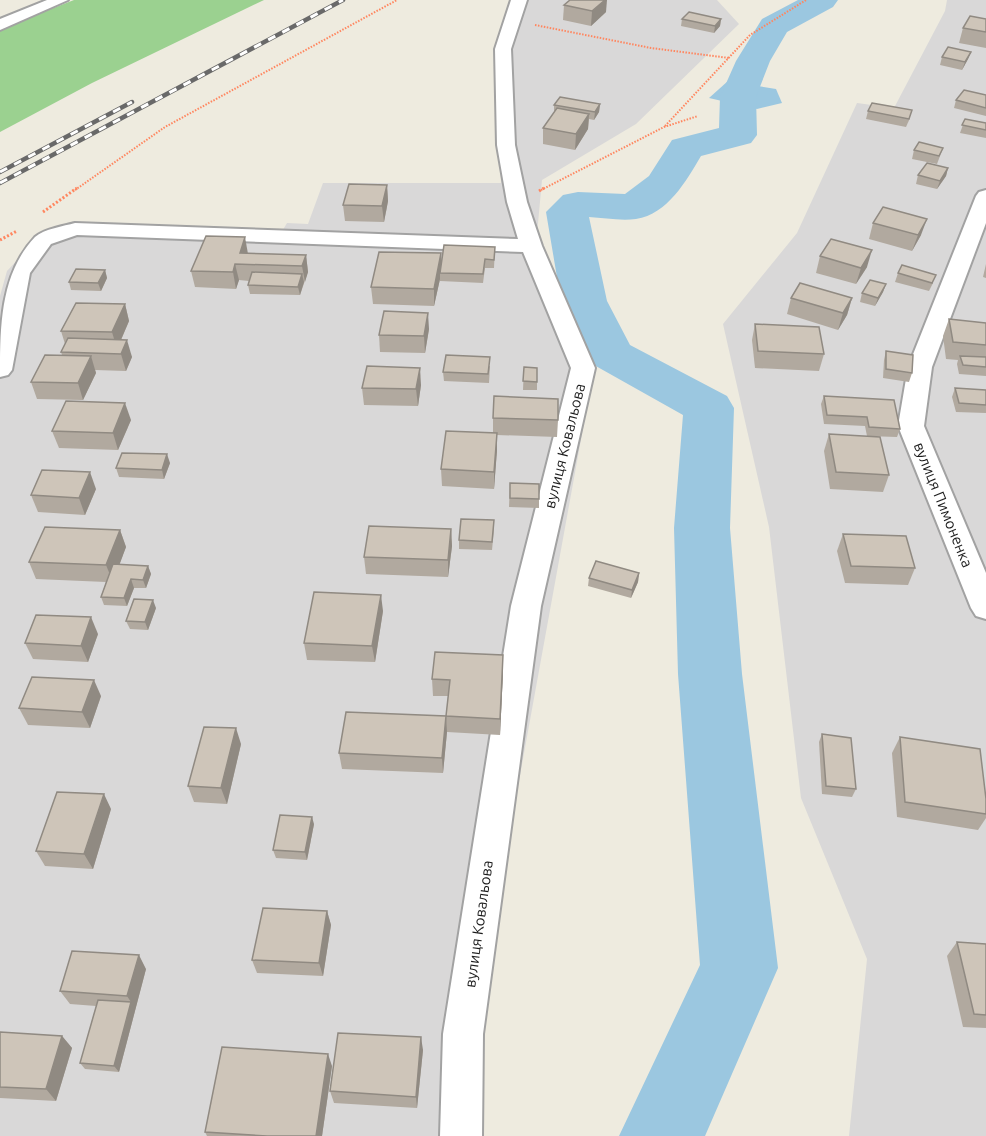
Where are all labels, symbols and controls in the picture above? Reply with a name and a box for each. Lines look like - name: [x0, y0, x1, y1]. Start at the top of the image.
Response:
- street label: вулиця Ковальова: [541, 382, 588, 510]
- street label: вулиця Пимоненка: [911, 440, 976, 570]
- street label: вулиця Ковальова: [461, 859, 496, 989]

